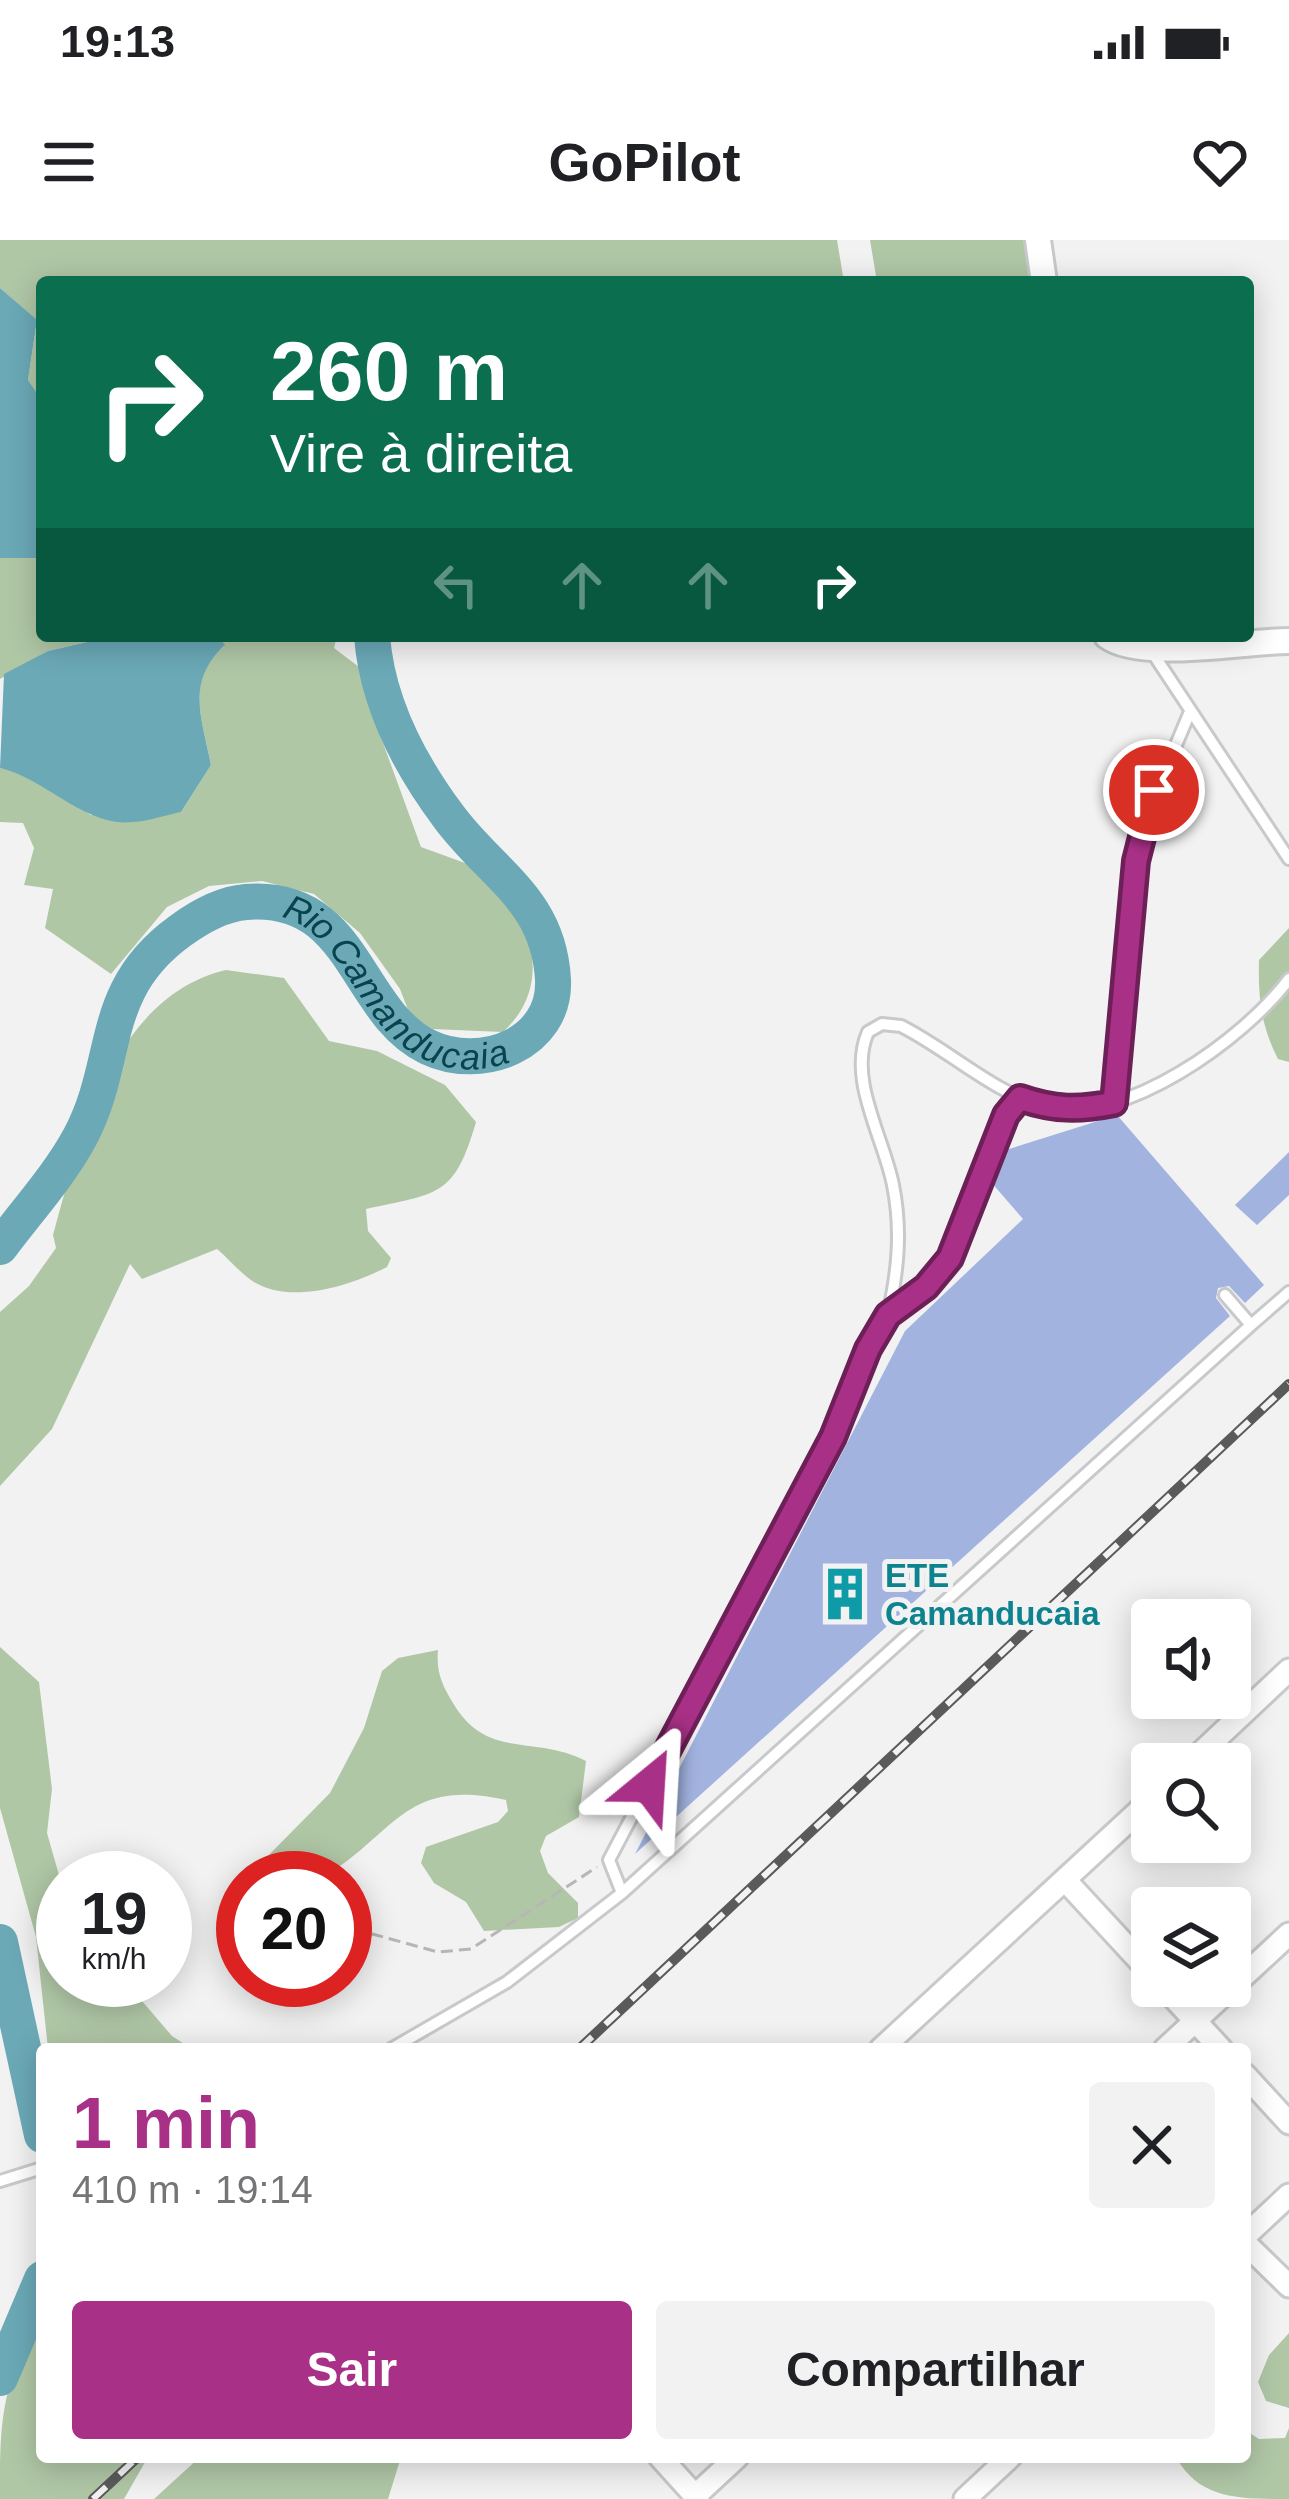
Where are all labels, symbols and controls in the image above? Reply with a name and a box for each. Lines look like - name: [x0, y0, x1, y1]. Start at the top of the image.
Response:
- text: 19:13: [60, 16, 175, 67]
- icon: menu: [36, 129, 102, 195]
- icon: heart: [1187, 129, 1253, 195]
- text: GoPilot: [549, 132, 740, 192]
- icon: right: [72, 324, 228, 480]
- text: 260 m: [270, 324, 508, 418]
- text: Vire à direita: [270, 423, 572, 483]
- icon: left: [423, 552, 489, 618]
- icon: ahead: [549, 552, 615, 618]
- icon: ahead: [675, 552, 741, 618]
- icon: right: [801, 552, 867, 618]
- pin: [1103, 739, 1205, 841]
- icon: arrive: [1121, 757, 1187, 823]
- water label: Rio Camanducaia: [278, 886, 513, 1077]
- place label: ETE Camanducaia: [885, 1557, 1100, 1632]
- building icon: ETE Camanducaia: [816, 1565, 874, 1623]
- map controls: [1131, 1599, 1251, 2007]
- button: sound: [1131, 1599, 1251, 1719]
- position arrow: [586, 1722, 712, 1848]
- button: search: [1131, 1743, 1251, 1863]
- speed limit sign: 20: [216, 1851, 372, 2007]
- text: 19: [81, 1880, 147, 1947]
- button: layers: [1131, 1887, 1251, 2007]
- text: km/h: [81, 1942, 147, 1975]
- button: close: [1089, 2082, 1215, 2208]
- text: 1 min: [72, 2083, 260, 2163]
- text: 410 m · 19:14: [72, 2168, 313, 2211]
- button: Sair: [72, 2301, 632, 2439]
- button: Compartilhar: [656, 2301, 1215, 2439]

